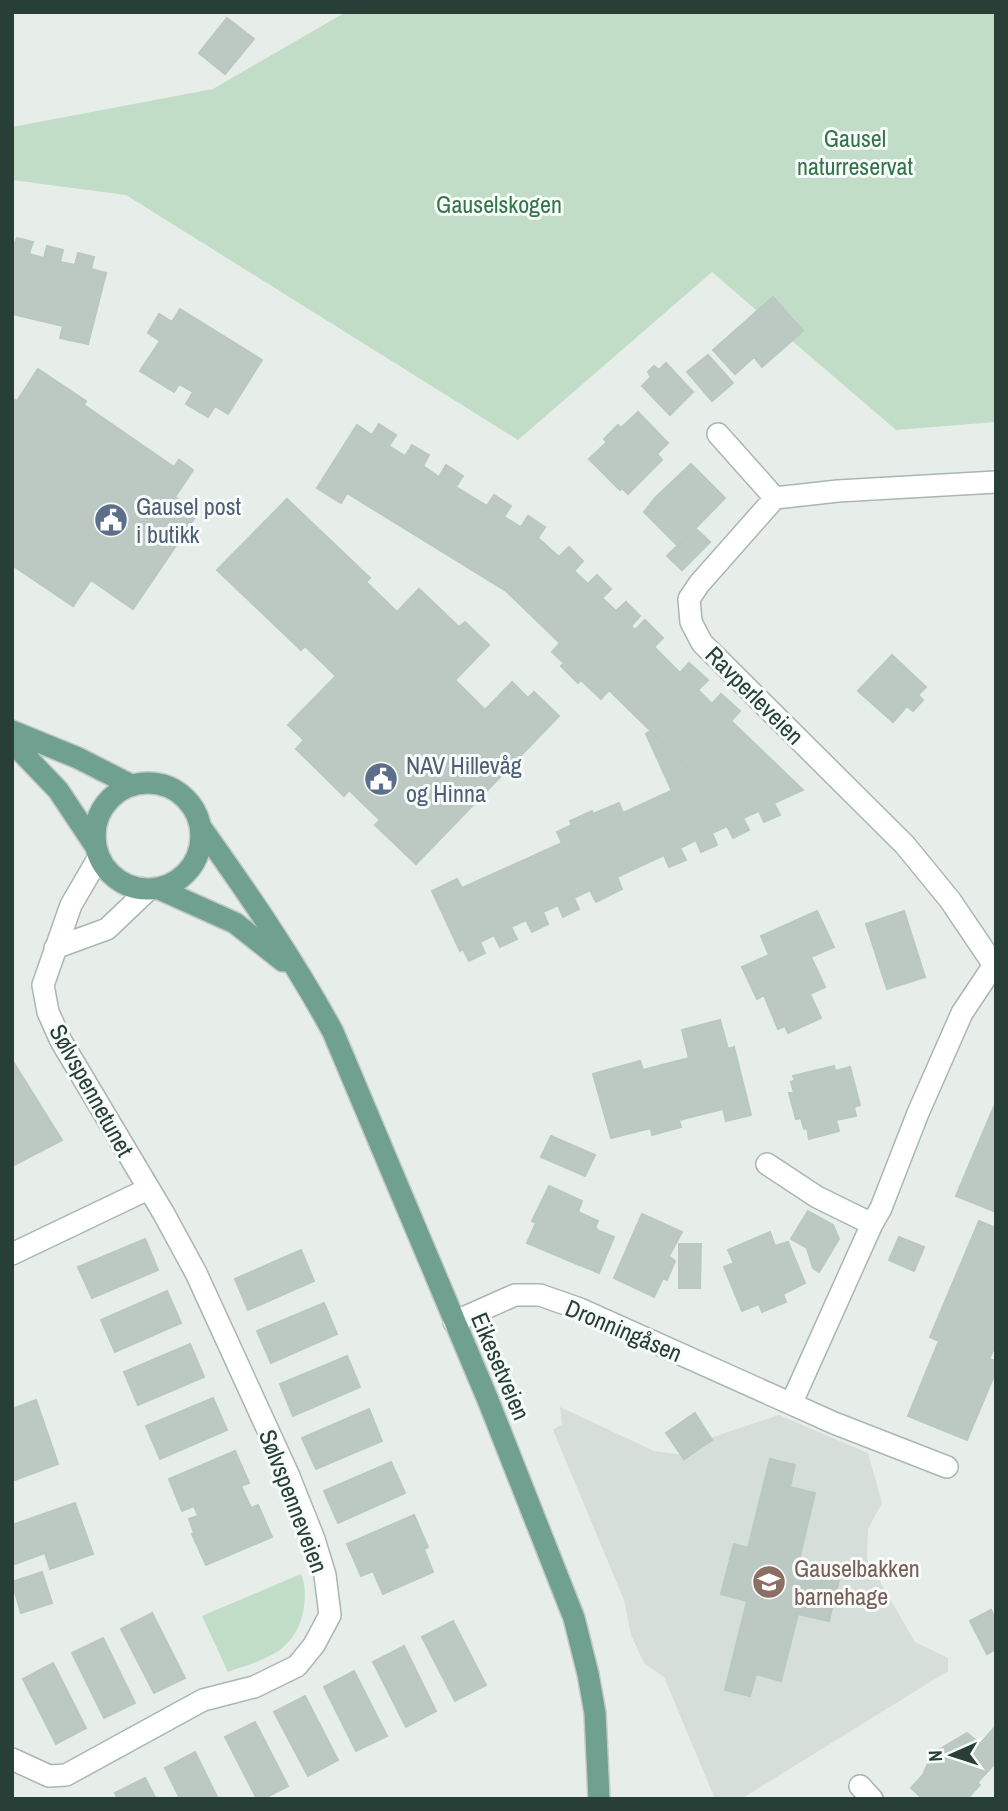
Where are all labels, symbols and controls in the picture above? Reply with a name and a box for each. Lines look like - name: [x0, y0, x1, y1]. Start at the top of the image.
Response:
- park label: Gausel naturreservat: [797, 122, 913, 182]
- park label: Gauselskogen: [436, 188, 562, 220]
- place label: Gausel post i butikk: [136, 490, 242, 550]
- public building icon: Gausel post i butikk: [92, 501, 130, 539]
- street label: Ravperleveien: [699, 639, 811, 751]
- place label: NAV Hillevåg og Hinna: [406, 749, 522, 809]
- public building icon: NAV Hillevåg og Hinna: [362, 760, 400, 798]
- street label: Sølvspennetunet: [42, 1018, 142, 1162]
- street label: Dronningåsen: [561, 1291, 687, 1369]
- street label: Eikesetveien: [464, 1307, 538, 1425]
- street label: Sølvspenneveien: [252, 1425, 336, 1577]
- place label: Gauselbakken barnehage: [794, 1552, 920, 1612]
- school or university icon: Gauselbakken barnehage: [750, 1563, 788, 1601]
- north arrow: [917, 1720, 987, 1790]
- text: N: [922, 1750, 948, 1762]

